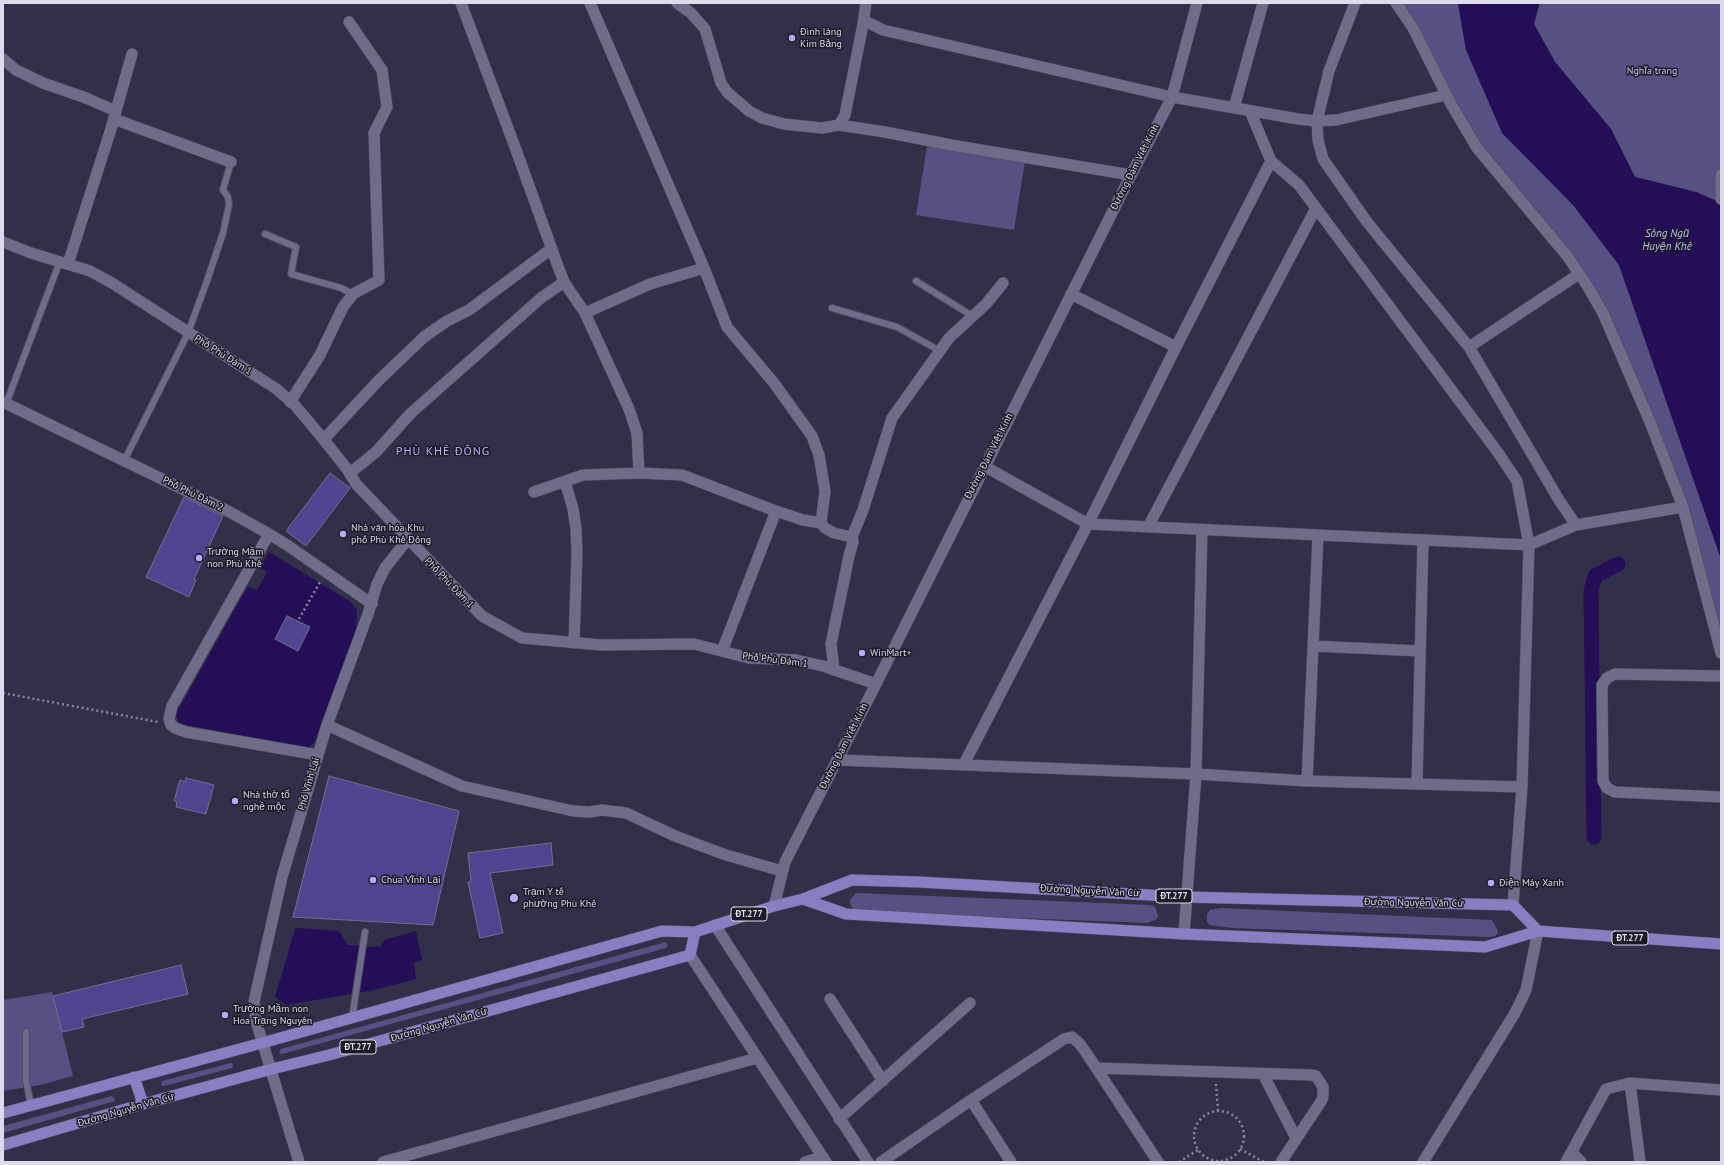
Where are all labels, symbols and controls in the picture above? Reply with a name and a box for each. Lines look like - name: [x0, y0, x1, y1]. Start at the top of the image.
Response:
- place label: Đình làng Kim Bảng: [800, 26, 842, 50]
- marker: Đình làng Kim Bảng: [787, 33, 797, 43]
- park label: Nghĩa trang: [1627, 65, 1677, 77]
- street label: Đường Đàm Viết Kính: [1108, 122, 1162, 212]
- water label: Sông Ngũ Huyện Khê: [1642, 227, 1692, 253]
- street label: Phố Phù Đàm 1: [192, 332, 254, 378]
- street label: Đường Đàm Viết Kính: [962, 411, 1016, 501]
- district label: PHÙ KHÊ ĐÔNG: [396, 445, 490, 459]
- street label: Phố Phù Đàm 2: [161, 474, 225, 514]
- place label: Nhà văn hóa Khu phố Phù Khê Đông: [351, 522, 431, 546]
- marker: Nhà văn hóa Khu phố Phù Khê Đông: [338, 529, 348, 539]
- place label: Trường Mầm non Phù Khê: [207, 546, 263, 570]
- marker: Trường Mầm non Phù Khê: [194, 553, 204, 563]
- street label: Phố Phù Đàm 1: [422, 555, 476, 611]
- place label: WinMart+: [870, 647, 911, 659]
- marker: WinMart+: [857, 648, 867, 658]
- street label: Phố Phù Đàm 1: [742, 650, 808, 670]
- street label: Đường Đàm Viết Kính: [817, 701, 871, 791]
- street label: Phố Vĩnh Lại: [296, 756, 322, 812]
- place label: Nhà thờ tổ nghề mộc: [243, 789, 290, 812]
- marker: Nhà thờ tổ nghề mộc: [230, 796, 240, 806]
- place label: Chùa Vĩnh Lại: [381, 874, 441, 886]
- marker: Chùa Vĩnh Lại: [368, 875, 378, 885]
- place label: Điện Máy Xanh: [1499, 877, 1564, 889]
- marker: Điện Máy Xanh: [1486, 878, 1496, 888]
- street label: Đường Nguyễn Văn Cừ: [1040, 882, 1140, 900]
- place label: Trạm Y tế phường Phù Khê: [523, 886, 596, 910]
- road number: ĐT.277: [1156, 889, 1192, 903]
- marker: Trạm Y tế phường Phù Khê: [508, 892, 520, 904]
- street label: Đường Nguyễn Văn Cừ: [1364, 896, 1464, 910]
- road number: ĐT.277: [731, 907, 767, 921]
- road number: ĐT.277: [1612, 931, 1648, 945]
- place label: Trường Mầm non Hoa Trạng Nguyên: [233, 1003, 312, 1026]
- street label: Đường Nguyễn Văn Cừ: [389, 1005, 489, 1045]
- marker: Trường Mầm non Hoa Trạng Nguyên: [220, 1010, 230, 1020]
- road number: ĐT.277: [340, 1040, 376, 1054]
- street label: Đường Nguyễn Văn Cừ: [76, 1090, 176, 1130]

